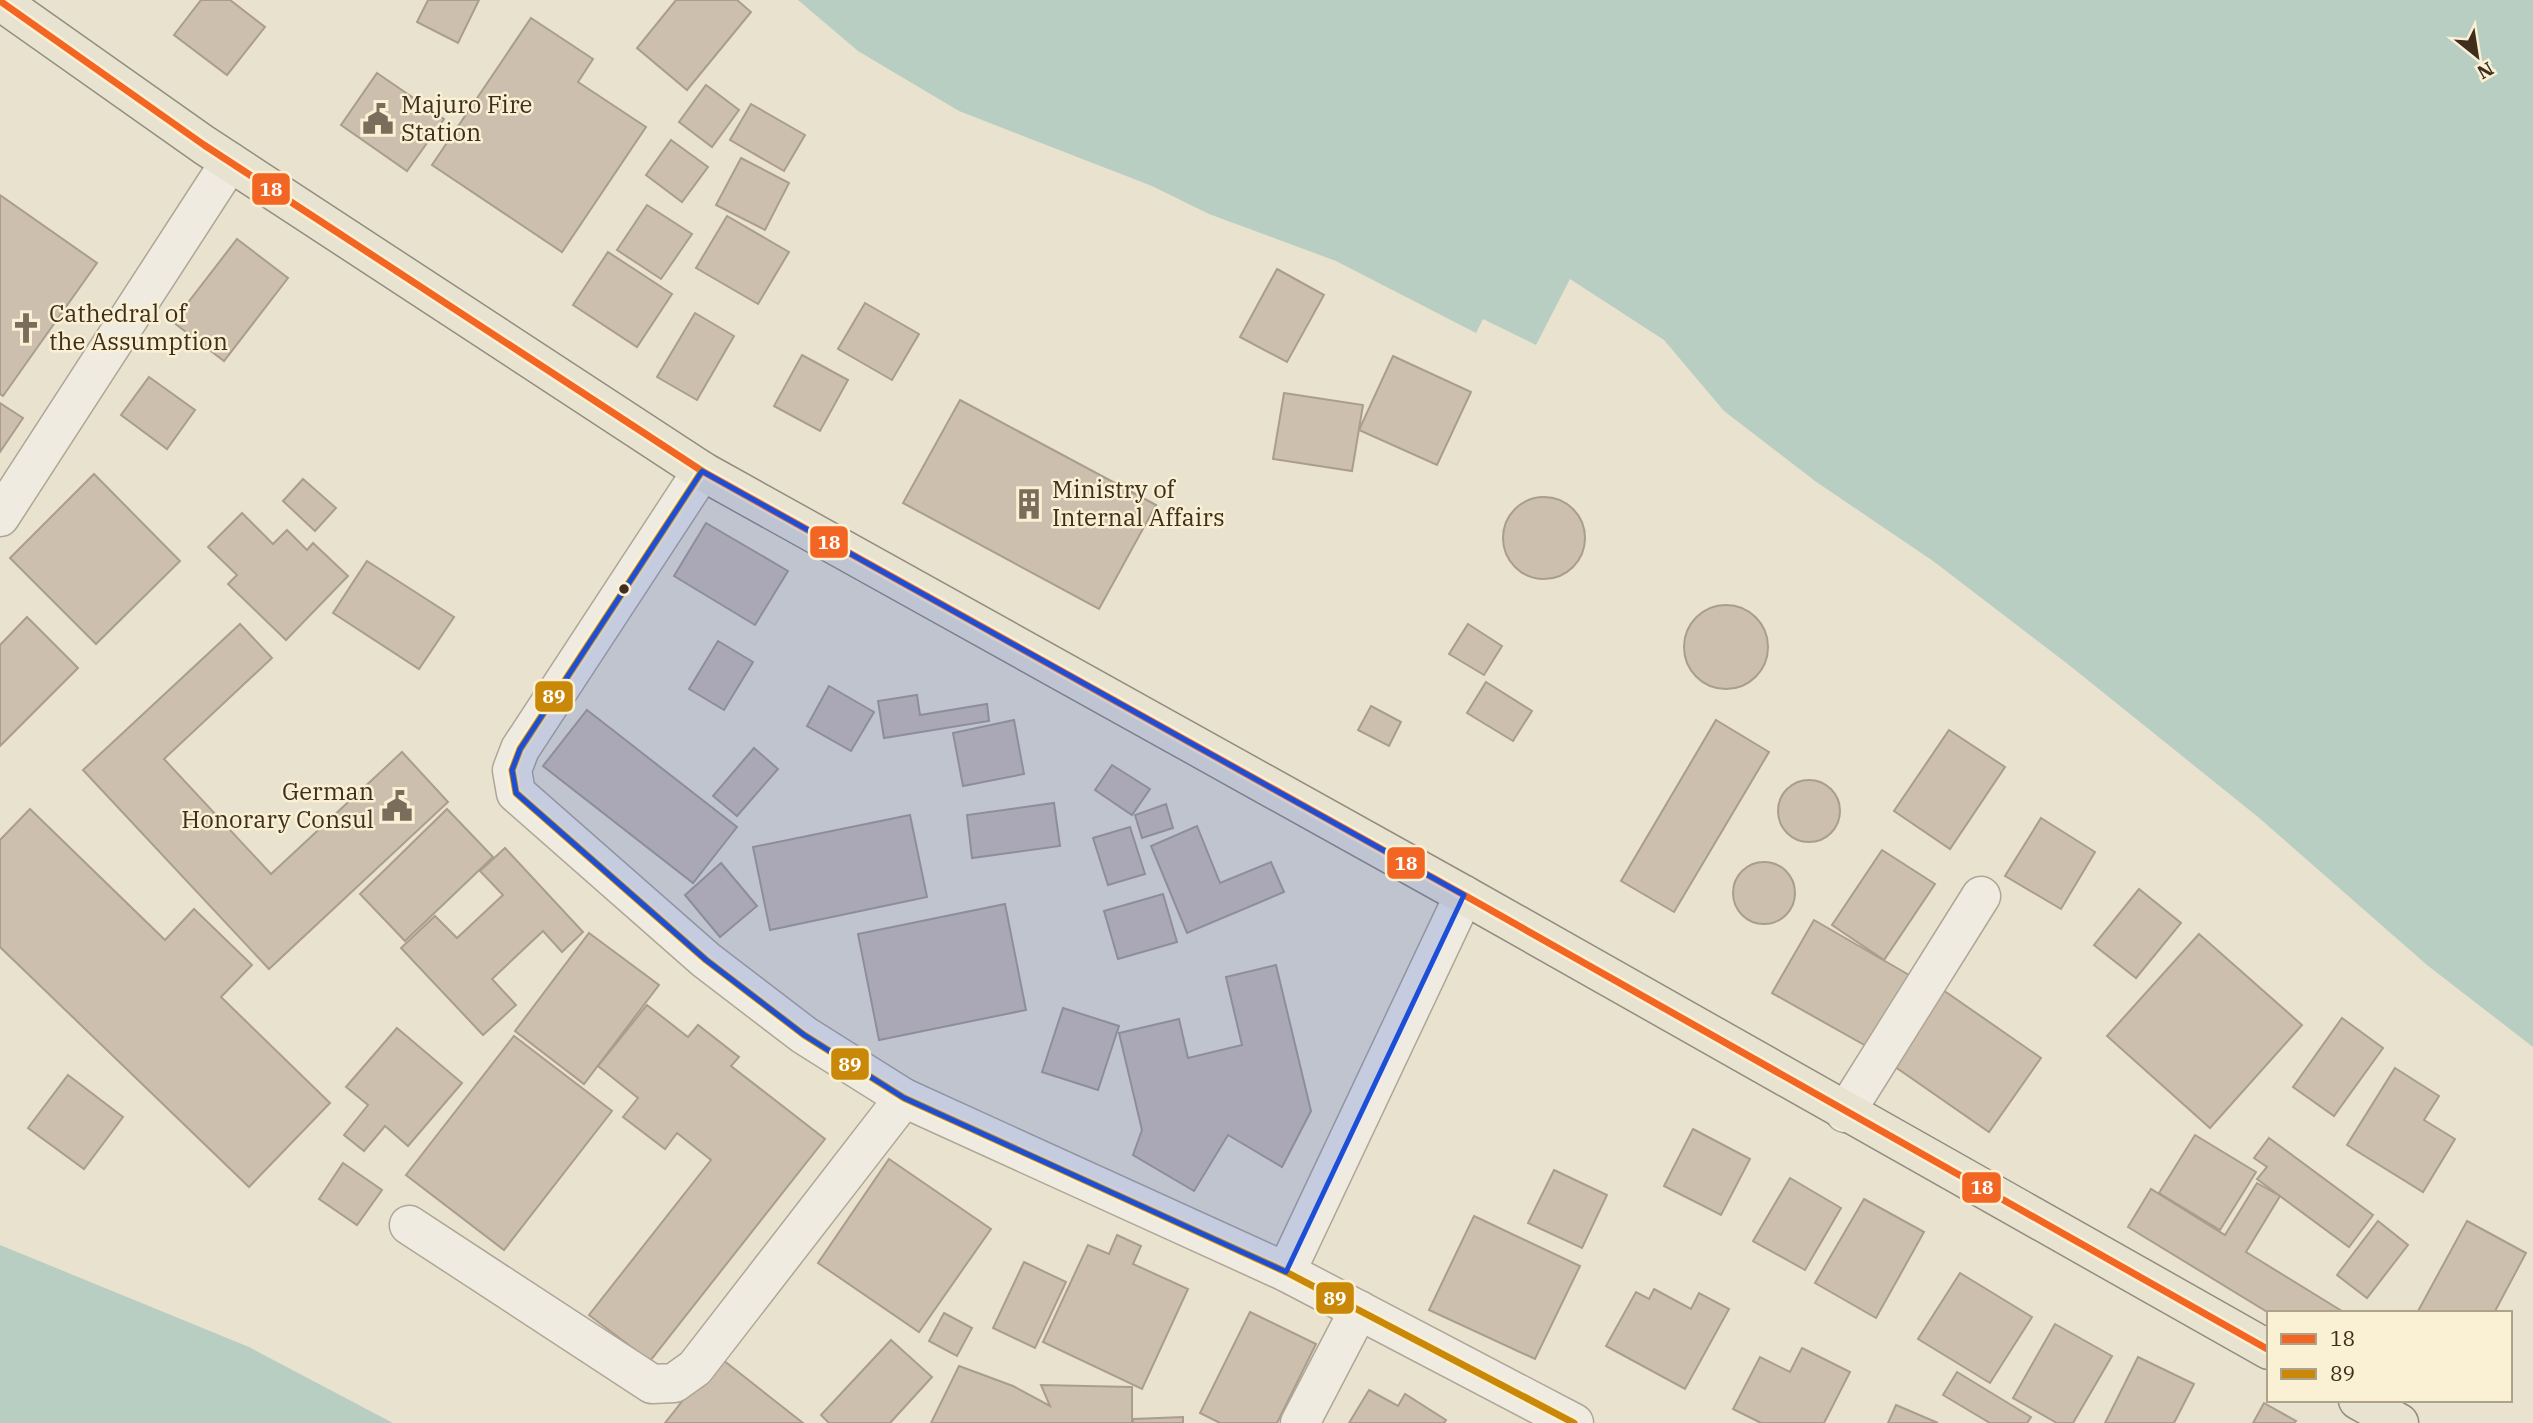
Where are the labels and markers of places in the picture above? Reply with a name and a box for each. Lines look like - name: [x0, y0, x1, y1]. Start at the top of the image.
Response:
- place label: Majuro Fire Station: [401, 88, 532, 148]
- public building icon: Majuro Fire Station: [361, 102, 395, 136]
- place label: Cathedral of the Assumption: [49, 297, 228, 357]
- church icon: Cathedral of the Assumption: [9, 311, 43, 345]
- place label: Ministry of Internal Affairs: [1052, 473, 1225, 533]
- building icon: Ministry of Internal Affairs: [1012, 487, 1046, 521]
- unlabelled marker: [617, 582, 631, 596]
- place label: German Honorary Consul: [181, 775, 374, 835]
- public building icon: German Honorary Consul: [380, 789, 414, 823]

